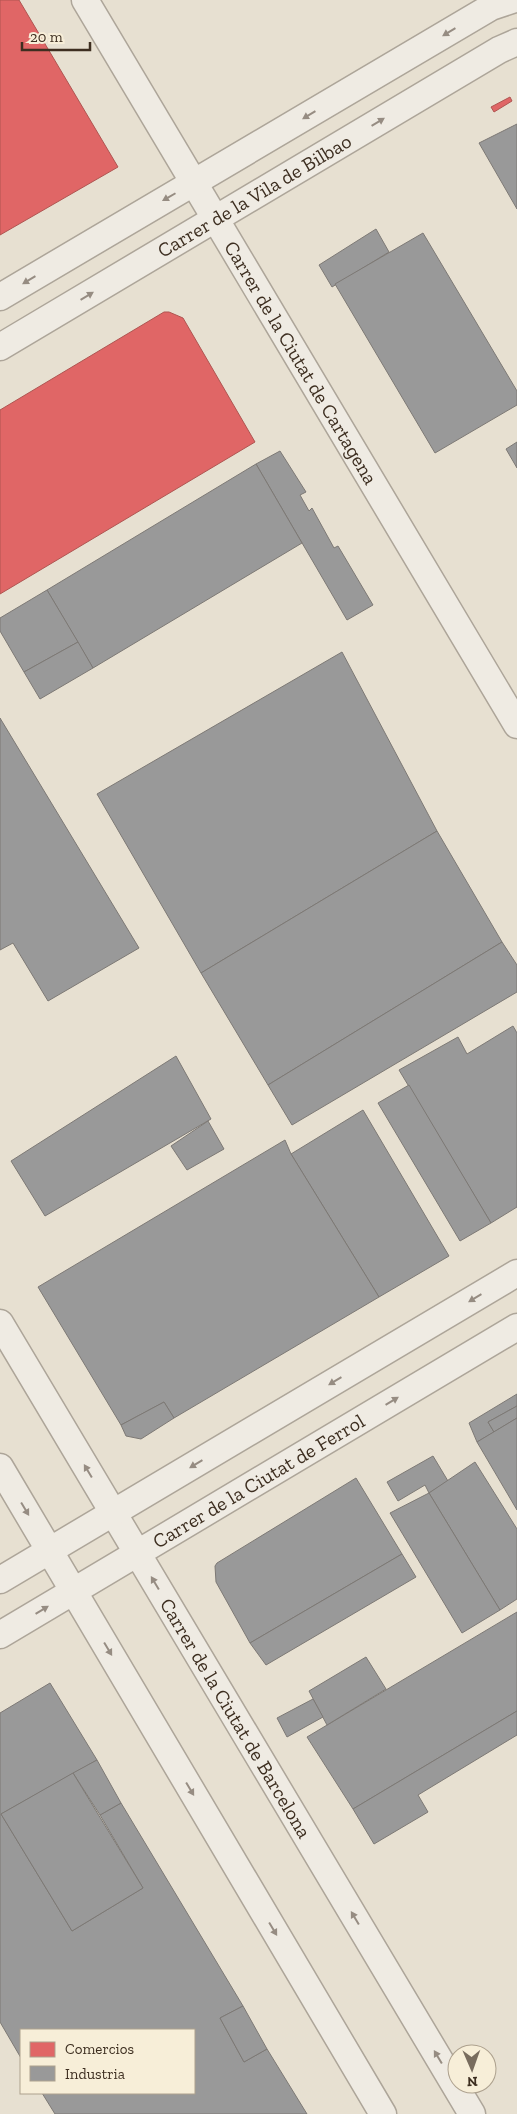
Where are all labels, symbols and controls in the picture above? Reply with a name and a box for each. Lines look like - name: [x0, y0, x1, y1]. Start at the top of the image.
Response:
- scale bar: [22, 20, 90, 52]
- text: 20 m: [30, 28, 63, 46]
- one-way arrow: [442, 28, 457, 36]
- one-way arrow: [303, 110, 316, 119]
- one-way arrow: [371, 118, 384, 127]
- street label: Carrer de la Vila de Bilbao: [153, 129, 356, 263]
- one-way arrow: [162, 193, 177, 201]
- street label: Carrer de la Ciutat de Cartagena: [219, 236, 383, 489]
- one-way arrow: [23, 275, 36, 284]
- one-way arrow: [81, 291, 94, 300]
- one-way arrow: [468, 1294, 483, 1302]
- one-way arrow: [329, 1376, 342, 1385]
- one-way arrow: [385, 1397, 398, 1406]
- street label: Carrer de la Ciutat de Ferrol: [148, 1409, 369, 1553]
- one-way arrow: [189, 1459, 202, 1468]
- one-way arrow: [84, 1464, 93, 1477]
- one-way arrow: [20, 1503, 29, 1516]
- one-way arrow: [150, 1576, 159, 1589]
- street label: Carrer de la Ciutat de Barcelona: [155, 1594, 317, 1843]
- one-way arrow: [35, 1605, 48, 1614]
- one-way arrow: [103, 1643, 112, 1656]
- one-way arrow: [186, 1782, 195, 1795]
- one-way arrow: [350, 1911, 359, 1924]
- one-way arrow: [269, 1922, 278, 1935]
- legend: [20, 2029, 195, 2094]
- text: Comercios: [65, 2040, 134, 2058]
- north arrow: [447, 2044, 497, 2094]
- one-way arrow: [434, 2051, 443, 2064]
- text: Industria: [65, 2065, 125, 2083]
- text: N: [466, 2073, 478, 2090]

